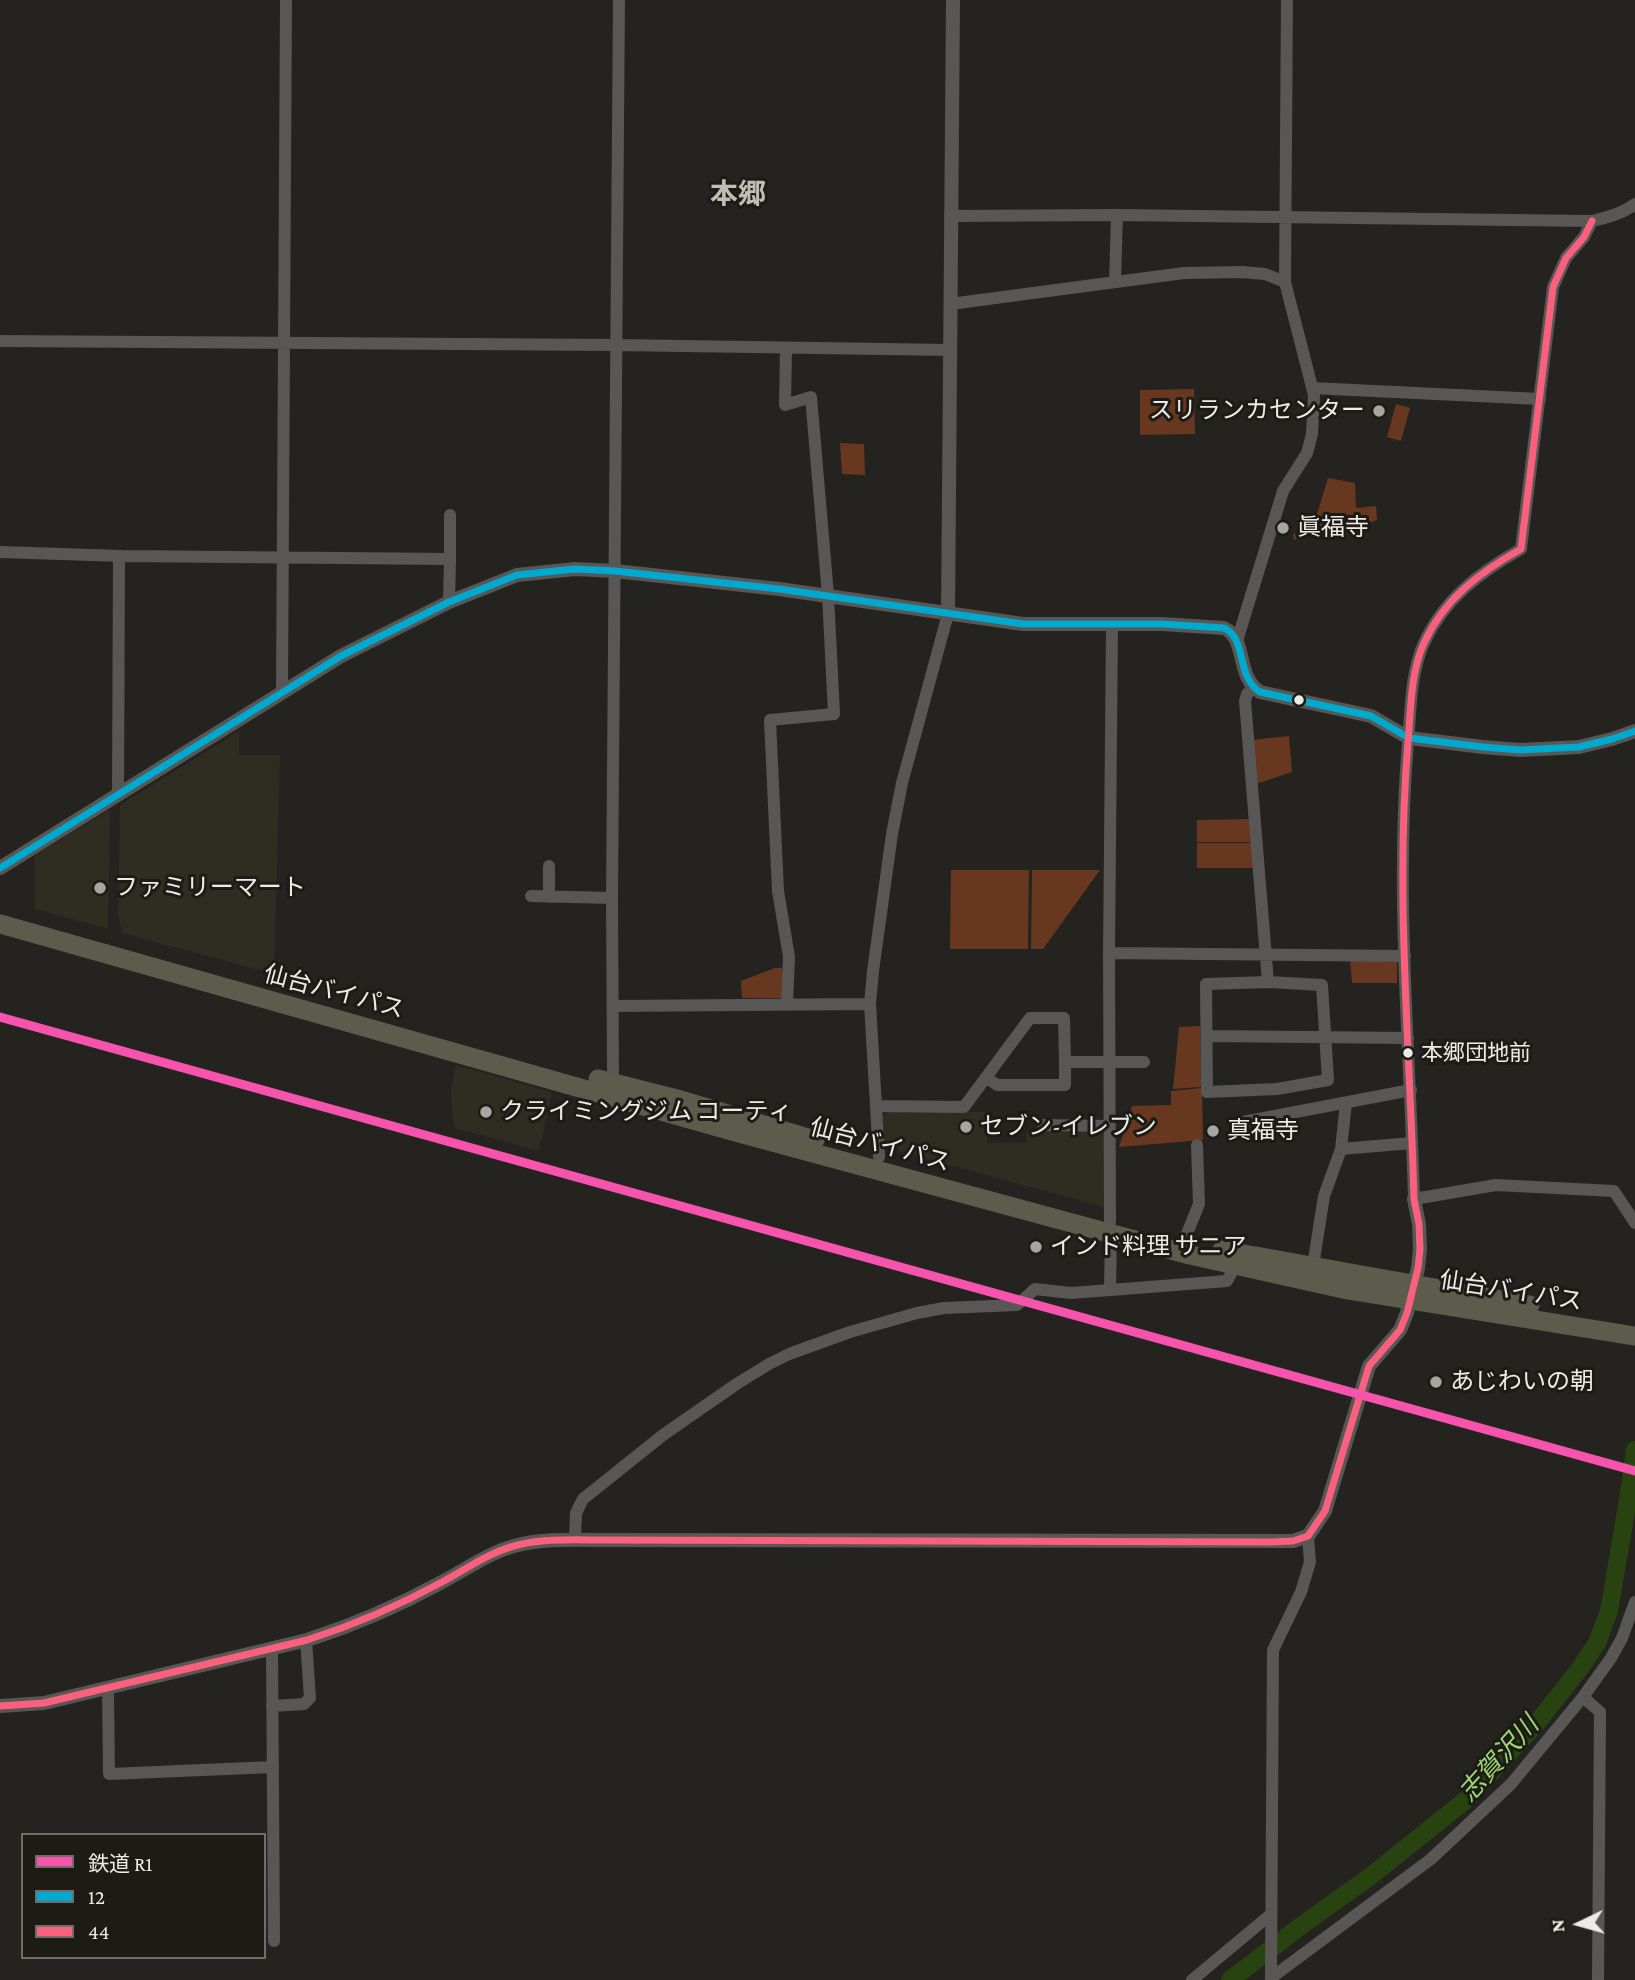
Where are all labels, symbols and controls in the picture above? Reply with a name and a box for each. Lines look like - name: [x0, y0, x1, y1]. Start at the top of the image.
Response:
- district label: 本郷: [710, 177, 766, 211]
- place label: スリランカセンター: [1149, 397, 1365, 425]
- marker: スリランカセンター: [1371, 403, 1387, 419]
- place label: 眞福寺: [1297, 514, 1369, 542]
- marker: 眞福寺: [1275, 520, 1291, 536]
- unlabelled marker: [1292, 693, 1306, 707]
- place label: ファミリーマート: [114, 874, 306, 902]
- marker: ファミリーマート: [92, 880, 108, 896]
- street label: 仙台バイパス: [261, 959, 407, 1025]
- place label: 本郷団地前: [1421, 1040, 1531, 1066]
- marker: 本郷団地前: [1401, 1046, 1415, 1060]
- place label: クライミングジム コーティ: [500, 1098, 792, 1126]
- marker: クライミングジム コーティ: [478, 1104, 494, 1120]
- street label: 仙台バイパス: [807, 1112, 953, 1178]
- place label: セブン-イレブン: [980, 1113, 1157, 1141]
- place label: 真福寺: [1227, 1117, 1299, 1145]
- marker: セブン-イレブン: [958, 1119, 974, 1135]
- marker: 真福寺: [1205, 1123, 1221, 1139]
- place label: インド料理 サニア: [1050, 1233, 1246, 1261]
- marker: インド料理 サニア: [1028, 1239, 1044, 1255]
- street label: 仙台バイパス: [1438, 1266, 1584, 1316]
- place label: あじわいの朝: [1450, 1368, 1594, 1396]
- marker: あじわいの朝: [1428, 1374, 1444, 1390]
- water label: 志賀沢川: [1453, 1710, 1545, 1808]
- legend: [21, 1833, 266, 1959]
- text: 鉄道 R1: [88, 1852, 153, 1876]
- text: 12: [88, 1885, 105, 1909]
- north arrow: [1544, 1889, 1614, 1959]
- text: N: [1547, 1919, 1569, 1933]
- text: 44: [88, 1920, 109, 1944]

